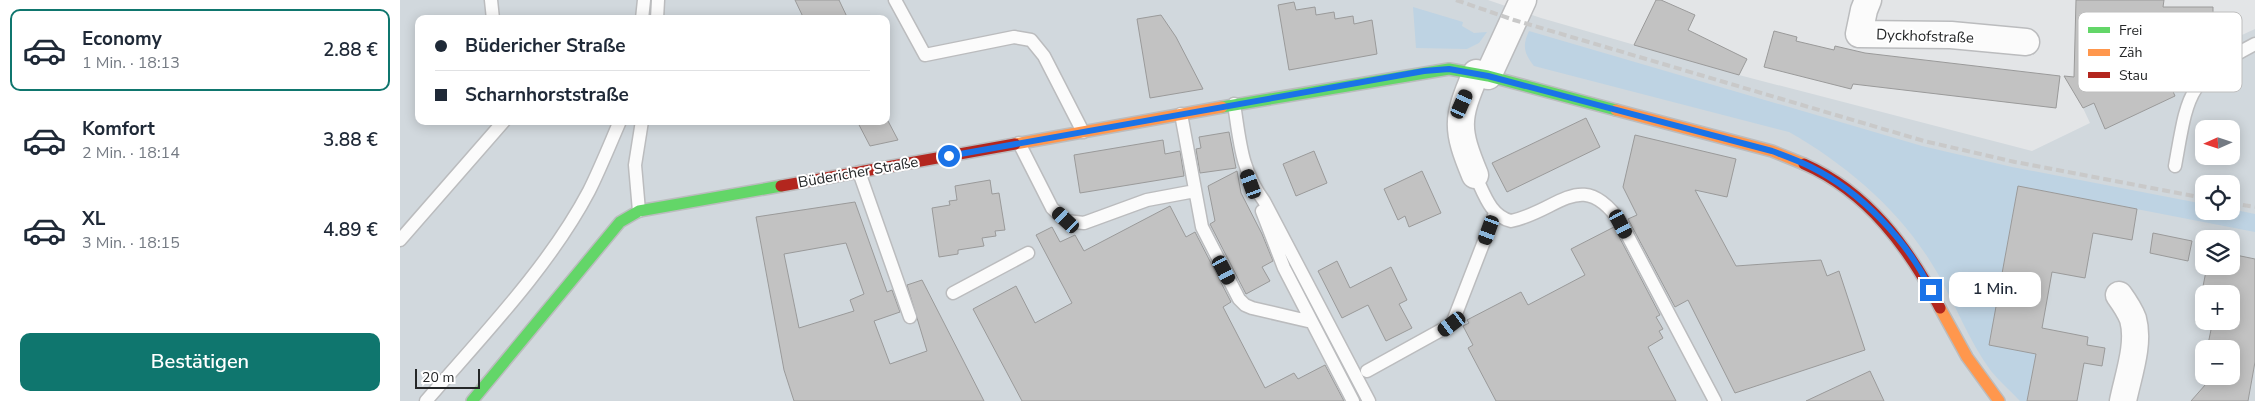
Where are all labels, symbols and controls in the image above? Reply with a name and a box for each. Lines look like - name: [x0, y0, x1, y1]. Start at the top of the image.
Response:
- legend: [2078, 12, 2242, 92]
- text: Frei: [2119, 21, 2142, 40]
- street label: Dyckhofstraße: [1876, 24, 1974, 48]
- text: Economy: [82, 26, 162, 52]
- icon: car: [22, 28, 67, 73]
- text: Büdericher Straße: [465, 33, 626, 59]
- text: 2.88 €: [323, 37, 378, 63]
- text: Zäh: [2119, 43, 2142, 62]
- text: 1 Min. · 18:13: [82, 52, 180, 74]
- text: Stau: [2119, 66, 2148, 85]
- text: Scharnhorststraße: [465, 82, 629, 108]
- car: [1449, 87, 1474, 121]
- text: Komfort: [82, 116, 155, 142]
- icon: car: [22, 118, 67, 163]
- north arrow: [2195, 120, 2240, 165]
- map controls: [2195, 120, 2240, 385]
- text: 3.88 €: [323, 127, 378, 153]
- text: 2 Min. · 18:14: [82, 142, 180, 164]
- route start: [938, 145, 960, 167]
- street label: Büdericher Straße: [796, 152, 920, 192]
- car: [1238, 167, 1263, 201]
- button: locate: [2195, 175, 2240, 220]
- car: [1049, 204, 1082, 236]
- text: XL: [82, 206, 105, 232]
- car: [1607, 207, 1634, 241]
- icon: car: [22, 208, 67, 253]
- car: [1476, 213, 1501, 247]
- text: 4.89 €: [323, 217, 378, 243]
- button: layers: [2195, 230, 2240, 275]
- text: 3 Min. · 18:15: [82, 232, 180, 254]
- car: [1210, 253, 1237, 287]
- callout: 1 Min.: [1948, 272, 2041, 308]
- text: 1 Min.: [1973, 278, 2017, 300]
- route end: [1920, 279, 1942, 301]
- button: +: [2195, 285, 2240, 330]
- car: [1435, 309, 1468, 339]
- button: Bestätigen: [20, 333, 380, 391]
- button: −: [2195, 340, 2240, 385]
- scale bar: [415, 366, 480, 389]
- text: 20 m: [422, 368, 454, 387]

